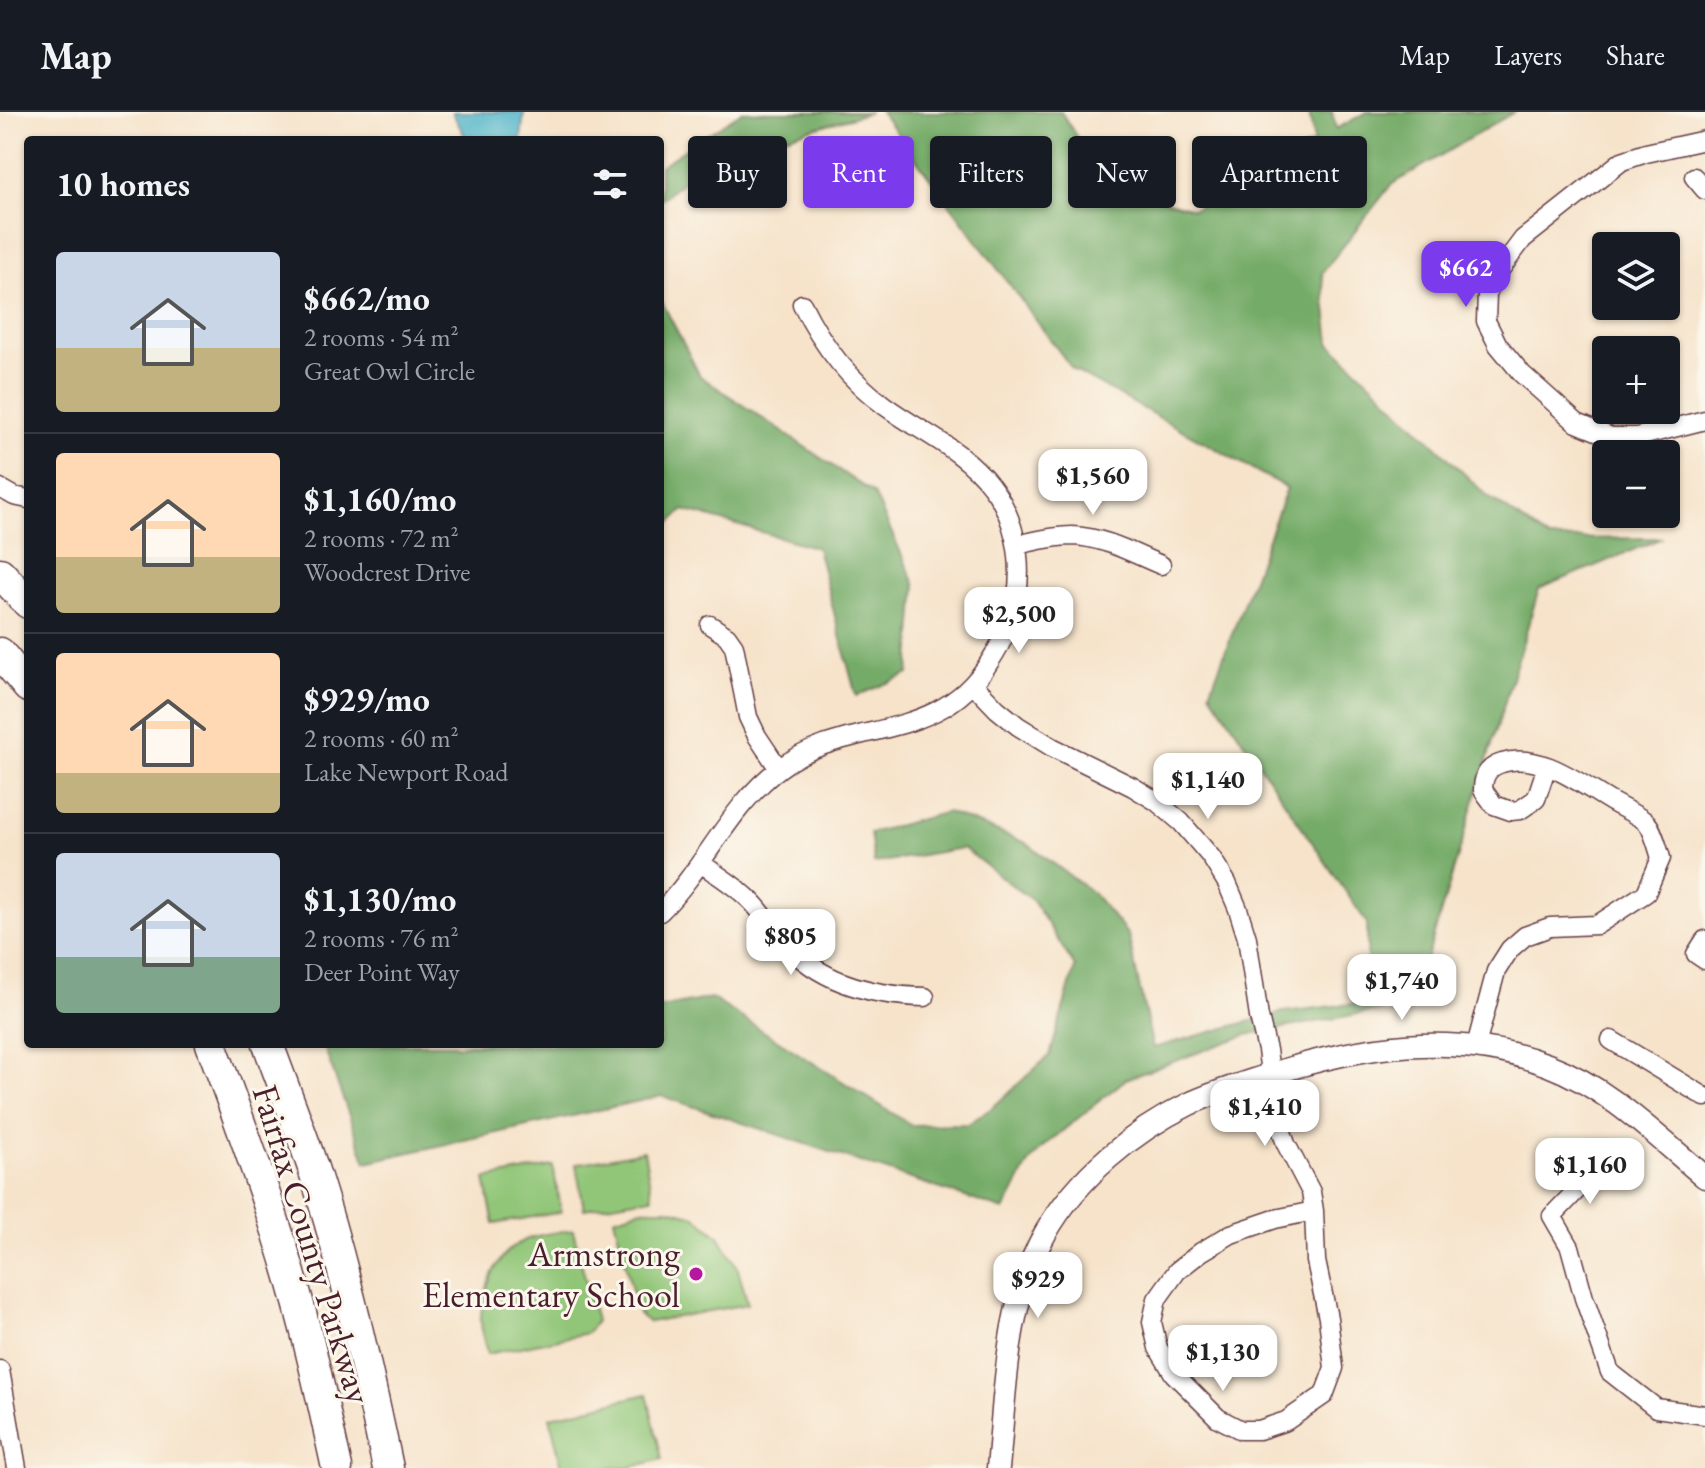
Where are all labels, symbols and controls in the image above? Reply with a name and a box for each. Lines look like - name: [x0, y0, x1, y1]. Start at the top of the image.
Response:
- text: Map: [40, 31, 112, 80]
- text: Map: [1400, 37, 1450, 73]
- text: Layers: [1494, 37, 1562, 73]
- text: Share: [1606, 37, 1665, 73]
- chip: Buy: [688, 136, 787, 208]
- chip: Rent: [803, 136, 914, 208]
- chip: Filters: [930, 136, 1052, 208]
- chip: New: [1068, 136, 1176, 208]
- chip: Apartment: [1192, 136, 1367, 208]
- text: 10 homes: [56, 162, 190, 206]
- icon: filters: [588, 162, 632, 206]
- map controls: [1592, 232, 1680, 528]
- button: layers: [1592, 232, 1680, 320]
- pin: $662: [1419, 241, 1513, 309]
- text: $662: [1439, 250, 1493, 284]
- text: $662/mo: [304, 276, 430, 320]
- icon: home: [120, 284, 216, 380]
- text: 2 rooms · 54 m²: [304, 320, 459, 354]
- button: +: [1592, 336, 1680, 424]
- text: Great Owl Circle: [304, 354, 475, 388]
- button: −: [1592, 440, 1680, 528]
- pin: $1,560: [1028, 449, 1158, 517]
- text: $1,560: [1056, 458, 1130, 492]
- text: $1,160/mo: [304, 477, 456, 521]
- icon: home: [120, 485, 216, 581]
- text: 2 rooms · 72 m²: [304, 521, 459, 555]
- text: Woodcrest Drive: [304, 555, 470, 589]
- pin: $2,500: [954, 587, 1084, 655]
- text: $2,500: [982, 596, 1056, 630]
- text: $929/mo: [304, 677, 430, 721]
- icon: home: [120, 685, 216, 781]
- text: 2 rooms · 60 m²: [304, 721, 459, 755]
- pin: $1,140: [1143, 753, 1273, 821]
- text: Lake Newport Road: [304, 755, 508, 789]
- text: $1,140: [1171, 762, 1245, 796]
- text: $1,130/mo: [304, 877, 456, 921]
- icon: home: [120, 885, 216, 981]
- pin: $805: [744, 909, 838, 977]
- text: $805: [764, 918, 818, 952]
- text: 2 rooms · 76 m²: [304, 921, 459, 955]
- pin: $1,740: [1337, 954, 1467, 1022]
- text: Deer Point Way: [304, 955, 460, 989]
- text: $1,740: [1365, 963, 1439, 997]
- street label: Fairfax County Parkway: [242, 1079, 383, 1410]
- pin: $1,410: [1200, 1080, 1330, 1148]
- text: $1,410: [1228, 1089, 1302, 1123]
- pin: $1,160: [1525, 1138, 1655, 1206]
- text: $1,160: [1553, 1147, 1627, 1181]
- place label: Armstrong Elementary School: [422, 1230, 680, 1318]
- pin: $929: [991, 1252, 1085, 1320]
- text: $929: [1011, 1261, 1065, 1295]
- marker: Armstrong Elementary School: [687, 1265, 705, 1283]
- pin: $1,130: [1158, 1325, 1288, 1393]
- text: $1,130: [1186, 1334, 1260, 1368]

